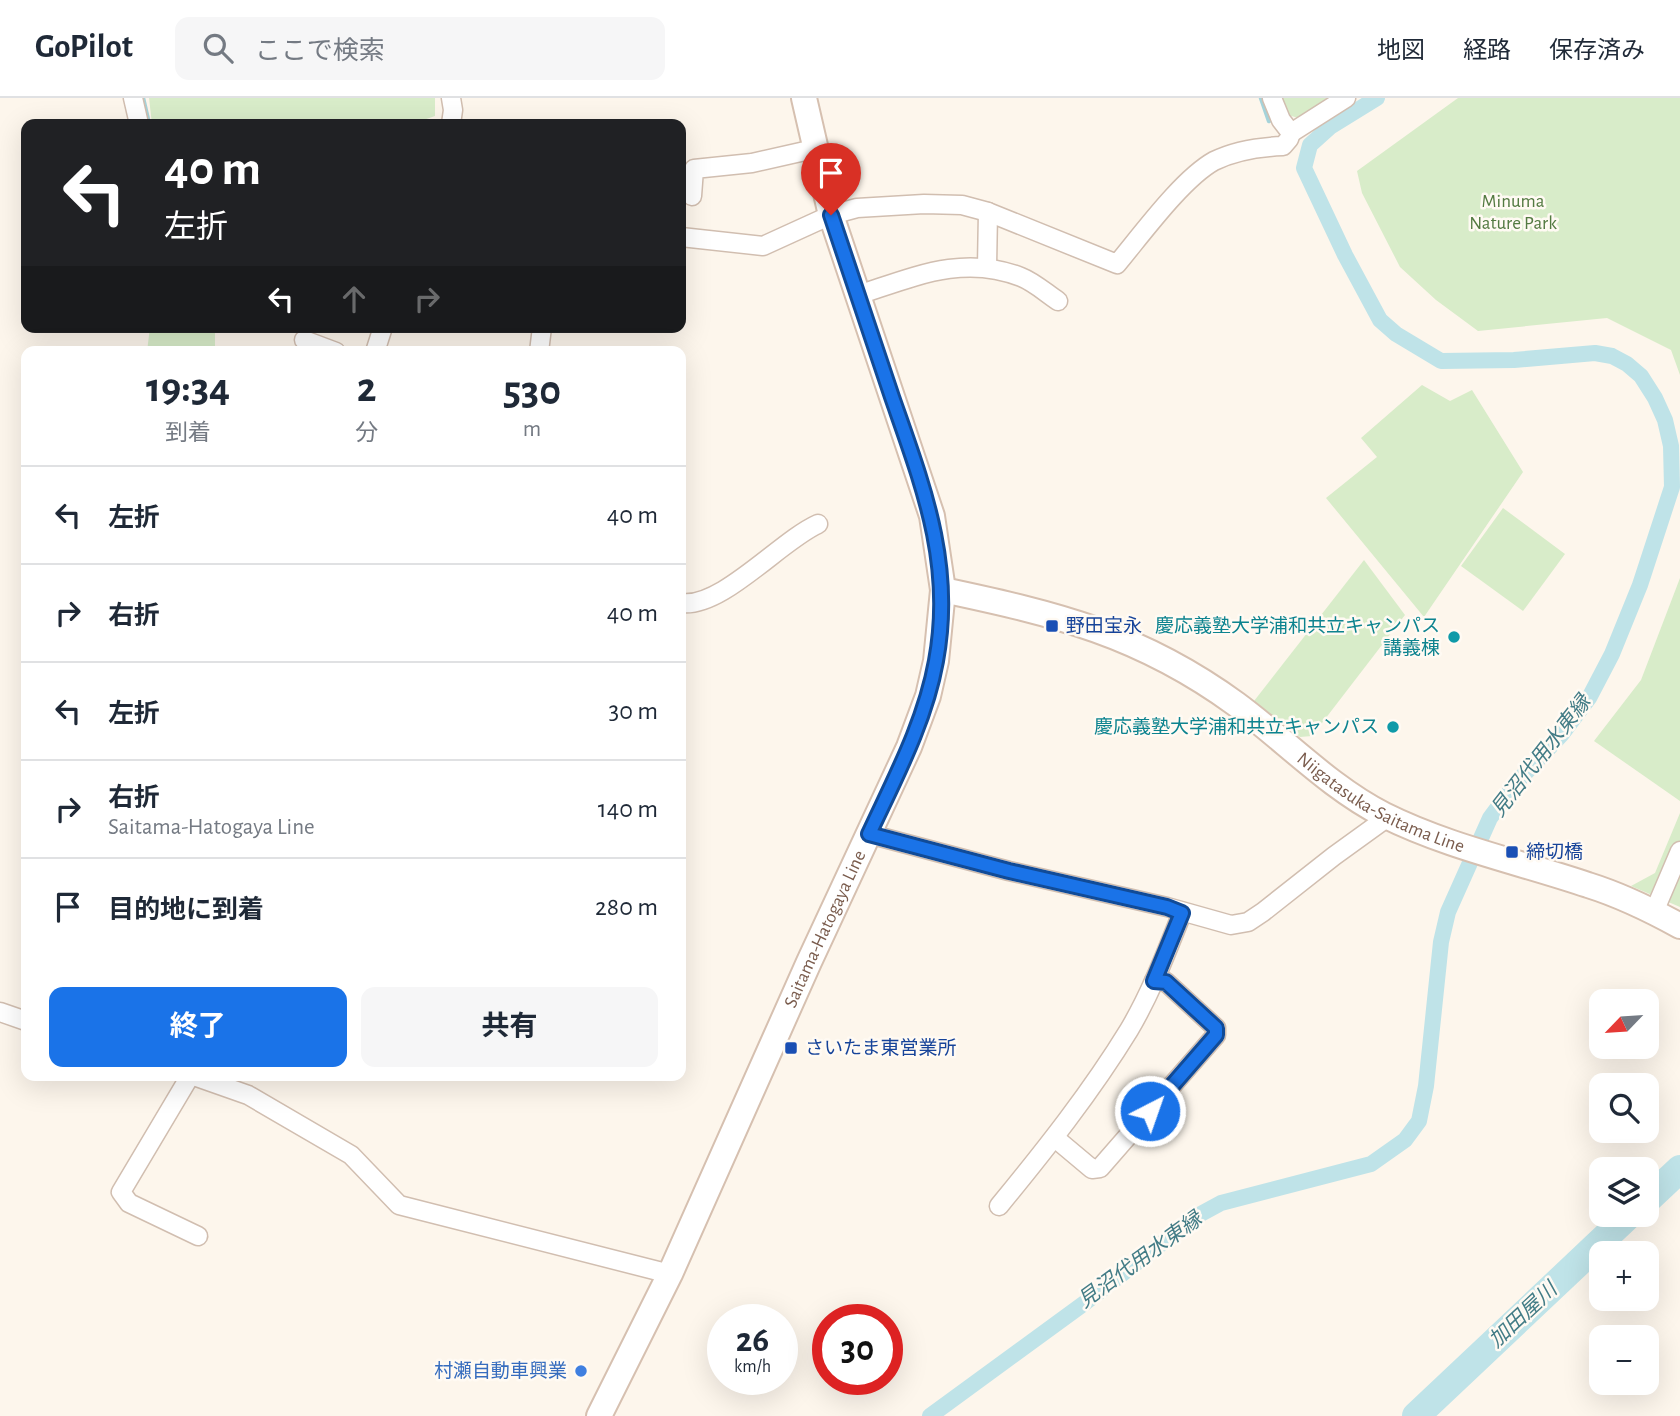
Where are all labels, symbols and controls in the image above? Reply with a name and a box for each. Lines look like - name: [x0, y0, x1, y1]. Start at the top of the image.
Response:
- search box: [175, 17, 665, 80]
- icon: search: [199, 29, 237, 67]
- text: GoPilot: [35, 31, 133, 64]
- text: ここで検索: [255, 38, 385, 64]
- text: 地図: [1377, 39, 1425, 63]
- text: 経路: [1463, 39, 1511, 63]
- text: 保存済み: [1549, 39, 1645, 63]
- pin: [801, 143, 861, 215]
- text: 40 m: [164, 145, 261, 194]
- icon: left: [49, 147, 140, 238]
- icon: arrive: [812, 154, 850, 192]
- park label: Minuma Nature Park: [1469, 192, 1557, 233]
- text: 左折: [164, 211, 228, 243]
- icon: left: [262, 280, 300, 318]
- icon: ahead: [335, 280, 373, 318]
- icon: right: [408, 280, 446, 318]
- text: 19:34: [146, 367, 230, 409]
- text: 2: [357, 367, 376, 409]
- text: 530: [503, 370, 561, 412]
- text: m: [523, 418, 541, 441]
- text: 到着: [165, 422, 211, 445]
- text: 分: [355, 422, 378, 445]
- icon: left: [49, 496, 87, 534]
- text: 40 m: [607, 502, 658, 528]
- text: 左折: [108, 505, 160, 531]
- icon: right: [49, 594, 87, 632]
- text: 40 m: [607, 600, 658, 626]
- text: 右折: [108, 603, 160, 629]
- place label: 野田宝永: [1066, 615, 1142, 636]
- place label: 慶応義塾大学浦和共立キャンパス 講義棟: [1155, 615, 1440, 658]
- marker: 野田宝永: [1044, 618, 1060, 634]
- marker: 慶応義塾大学浦和共立キャンパス 講義棟: [1446, 629, 1462, 645]
- water label: 見沼代用水東縁: [1487, 689, 1596, 820]
- icon: left: [49, 692, 87, 730]
- text: 30 m: [608, 698, 658, 724]
- text: 左折: [108, 701, 160, 727]
- place label: 慶応義塾大学浦和共立キャンパス: [1094, 716, 1379, 737]
- marker: 慶応義塾大学浦和共立キャンパス: [1385, 719, 1401, 735]
- street label: Niigatasuka-Saitama Line: [1294, 748, 1467, 856]
- text: 右折: [108, 785, 160, 811]
- icon: right: [49, 790, 87, 828]
- text: 140 m: [598, 796, 658, 822]
- text: Saitama-Hatogaya Line: [108, 816, 315, 839]
- place label: 締切橋: [1526, 842, 1583, 862]
- marker: 締切橋: [1504, 844, 1520, 860]
- street label: Saitama-Hatogaya Line: [780, 847, 869, 1010]
- icon: arrive: [49, 888, 87, 926]
- text: 280 m: [595, 894, 658, 920]
- text: 目的地に到着: [108, 897, 264, 923]
- button: 終了: [49, 987, 347, 1067]
- button: 共有: [361, 987, 658, 1067]
- north arrow: [1589, 989, 1659, 1059]
- map controls: [1589, 989, 1659, 1395]
- place label: さいたま東営業所: [805, 1038, 956, 1058]
- marker: さいたま東営業所: [783, 1040, 799, 1056]
- button: search: [1589, 1073, 1659, 1143]
- position arrow: [1113, 1074, 1187, 1148]
- button: layers: [1589, 1157, 1659, 1227]
- water label: 見沼代用水東縁: [1074, 1206, 1207, 1312]
- button: +: [1589, 1241, 1659, 1311]
- water label: 加田屋川: [1484, 1277, 1562, 1351]
- speed limit sign: 30: [812, 1304, 903, 1395]
- text: 26: [736, 1323, 769, 1358]
- button: −: [1589, 1325, 1659, 1395]
- text: km/h: [734, 1358, 771, 1376]
- place label: 村瀬自動車興業: [434, 1360, 567, 1381]
- marker: 村瀬自動車興業: [573, 1363, 589, 1379]

